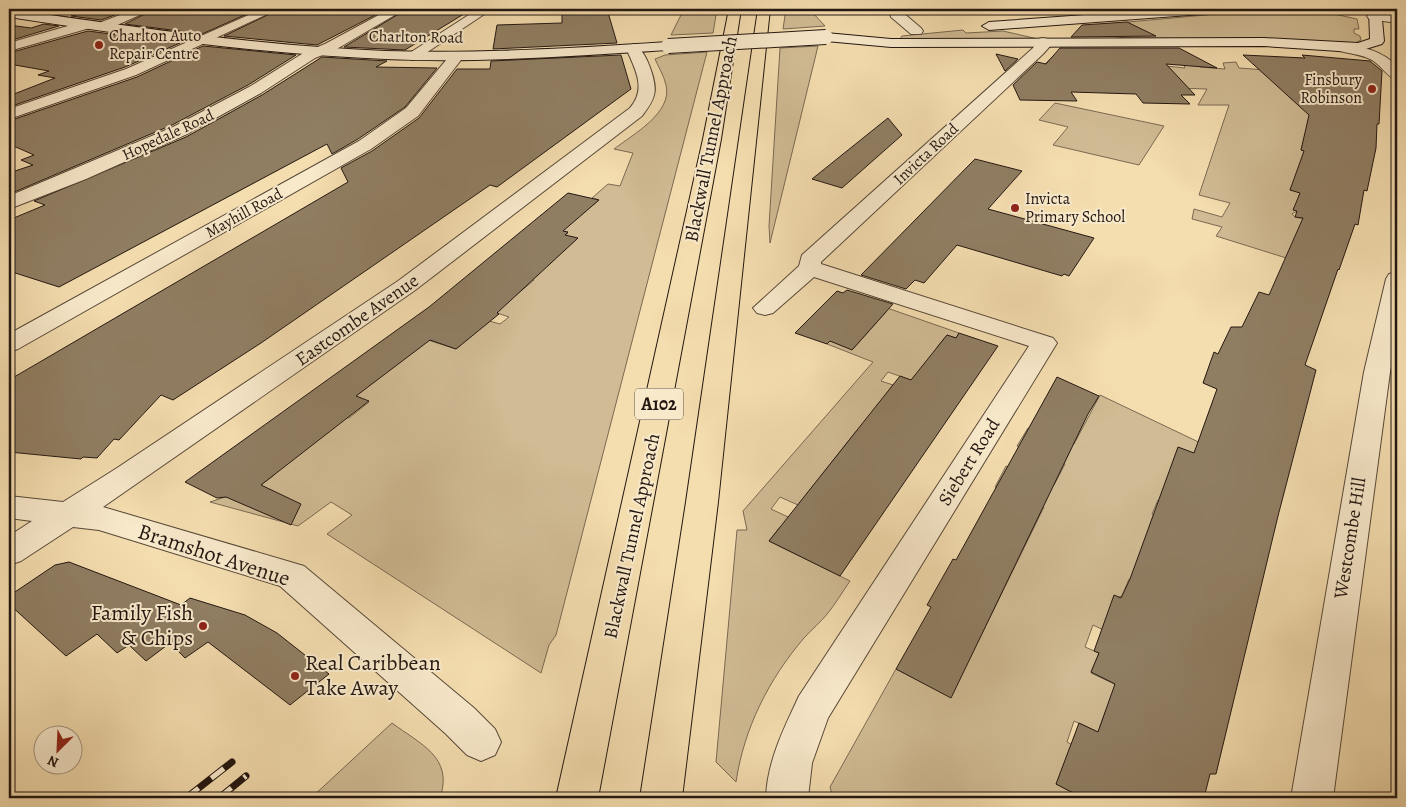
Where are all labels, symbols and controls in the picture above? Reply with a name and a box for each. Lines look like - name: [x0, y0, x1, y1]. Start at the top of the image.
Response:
- place label: Charlton Auto Repair Centre: [109, 25, 201, 65]
- street label: Charlton Road: [369, 25, 464, 49]
- street label: Blackwall Tunnel Approach: [678, 34, 744, 244]
- marker: Charlton Auto Repair Centre: [93, 39, 105, 51]
- place label: Finsbury Robinson: [1300, 69, 1363, 109]
- marker: Finsbury Robinson: [1366, 83, 1378, 95]
- street label: Hopedale Road: [119, 104, 218, 166]
- street label: Invicta Road: [889, 118, 964, 190]
- street label: Mayhill Road: [201, 183, 287, 243]
- place label: Invicta Primary School: [1025, 188, 1125, 228]
- marker: Invicta Primary School: [1009, 202, 1021, 214]
- street label: Eastcombe Avenue: [290, 268, 424, 372]
- road number: A102: [635, 388, 683, 419]
- street label: Siebert Road: [932, 413, 1007, 511]
- street label: Blackwall Tunnel Approach: [598, 431, 666, 641]
- street label: Westcombe Hill: [1327, 475, 1372, 601]
- street label: Bramshot Avenue: [134, 516, 294, 594]
- place label: Family Fish & Chips: [91, 598, 193, 653]
- marker: Family Fish & Chips: [197, 620, 209, 632]
- place label: Real Caribbean Take Away: [305, 648, 441, 703]
- marker: Real Caribbean Take Away: [289, 670, 301, 682]
- north arrow: [32, 724, 82, 774]
- text: N: [44, 751, 61, 772]

